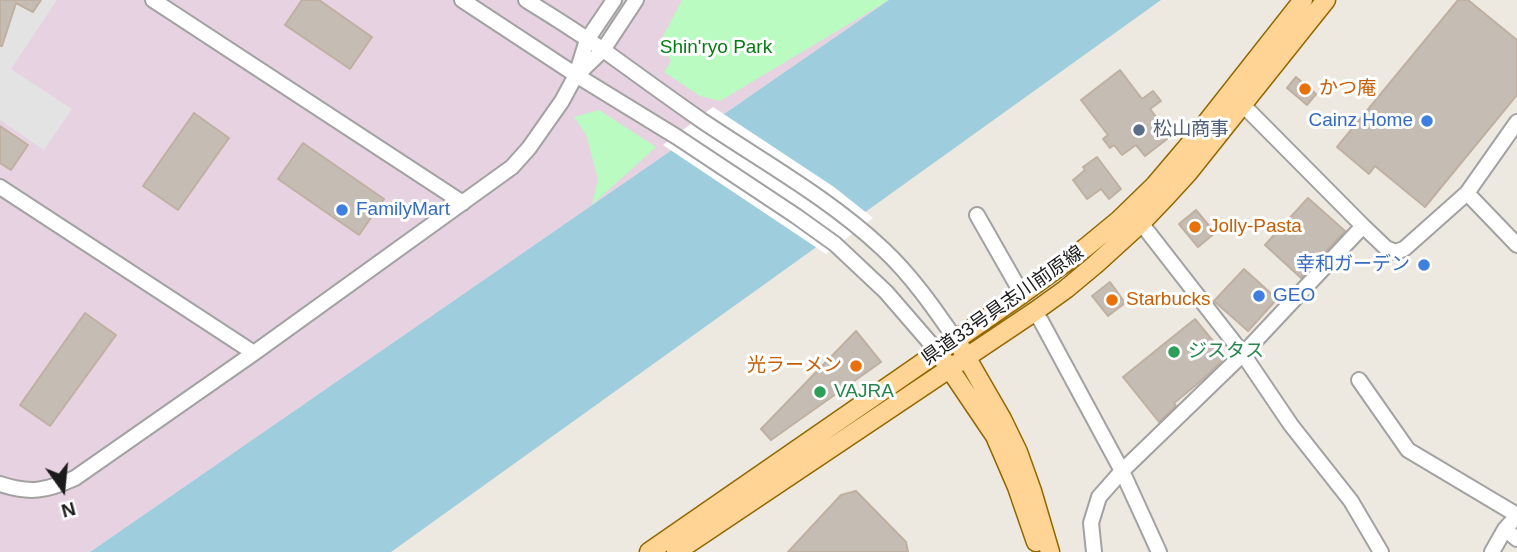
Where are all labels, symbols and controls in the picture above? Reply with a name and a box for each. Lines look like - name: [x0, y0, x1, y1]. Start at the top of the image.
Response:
- park label: Shin'ryo Park: [660, 37, 772, 59]
- place label: かつ庵: [1319, 78, 1376, 100]
- marker: かつ庵: [1297, 81, 1313, 97]
- place label: Cainz Home: [1308, 110, 1413, 132]
- marker: Cainz Home: [1419, 113, 1435, 129]
- place label: 松山商事: [1153, 119, 1229, 141]
- marker: 松山商事: [1131, 122, 1147, 138]
- place label: FamilyMart: [356, 199, 450, 221]
- marker: FamilyMart: [334, 202, 350, 218]
- place label: Jolly-Pasta: [1209, 216, 1302, 238]
- marker: Jolly-Pasta: [1187, 219, 1203, 235]
- street label: 県道33号具志川前原線: [918, 242, 1088, 370]
- place label: 幸和ガーデン: [1296, 254, 1410, 276]
- marker: 幸和ガーデン: [1416, 257, 1432, 273]
- place label: GEO: [1273, 285, 1315, 307]
- marker: GEO: [1251, 288, 1267, 304]
- place label: Starbucks: [1126, 289, 1210, 311]
- marker: Starbucks: [1104, 292, 1120, 308]
- place label: ジスタス: [1188, 341, 1264, 363]
- marker: ジスタス: [1166, 344, 1182, 360]
- place label: 光ラーメン: [747, 355, 842, 377]
- marker: 光ラーメン: [848, 358, 864, 374]
- place label: VAJRA: [834, 381, 894, 403]
- marker: VAJRA: [812, 384, 828, 400]
- north arrow: [28, 454, 98, 524]
- text: N: [59, 498, 78, 522]

